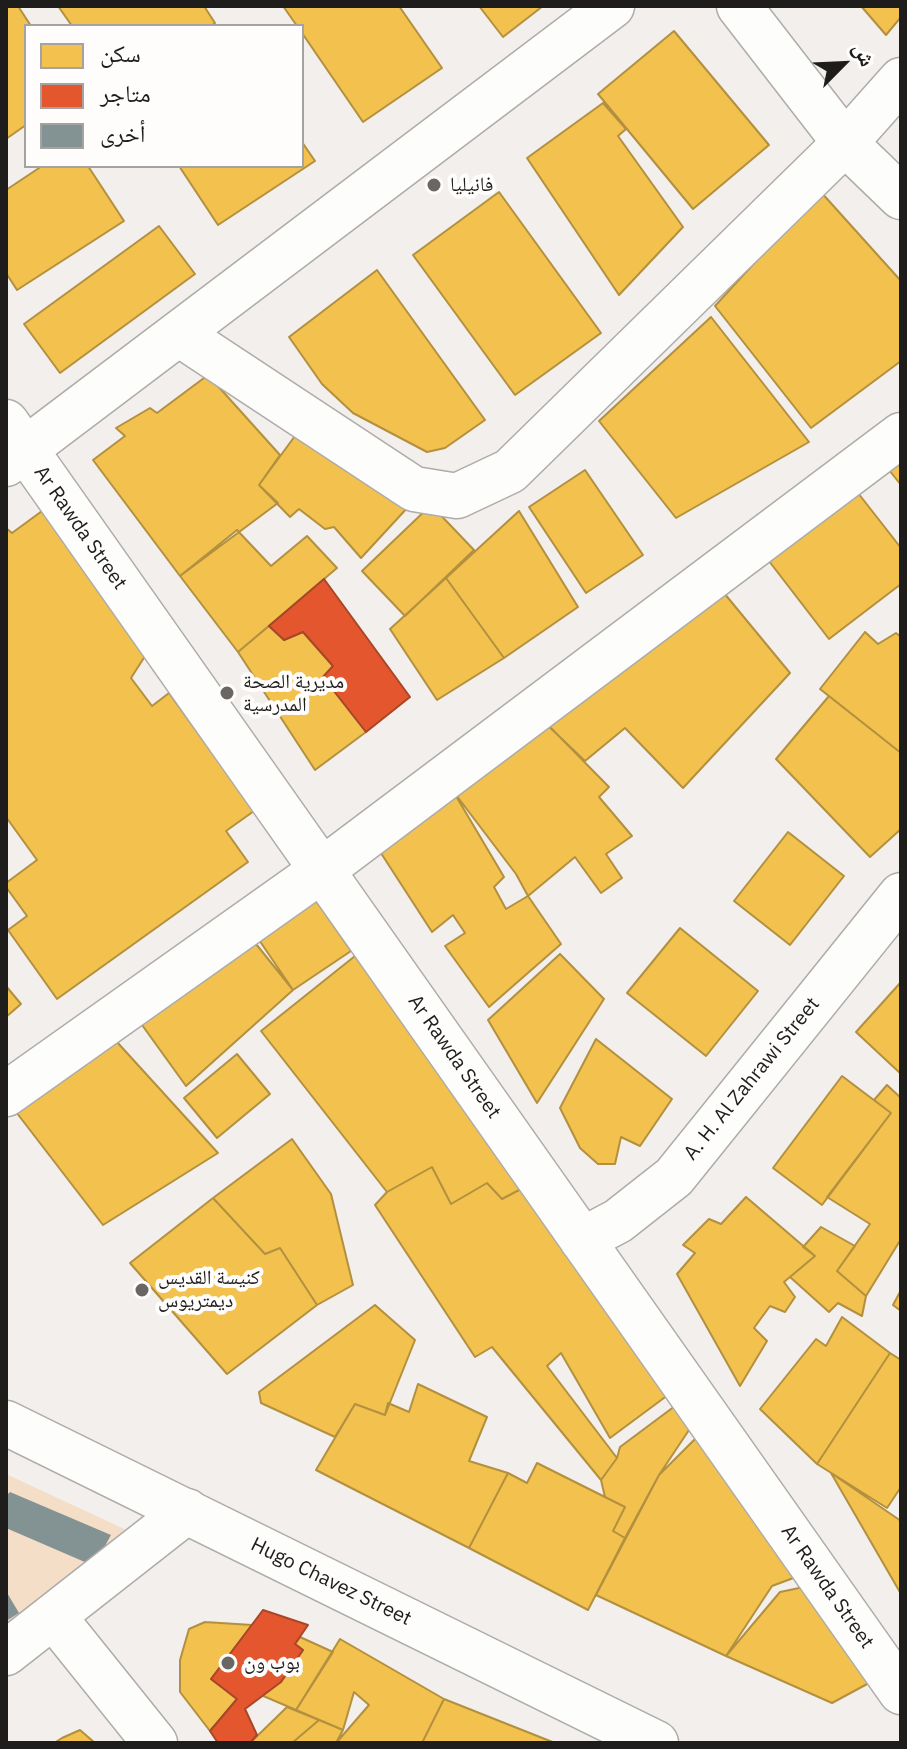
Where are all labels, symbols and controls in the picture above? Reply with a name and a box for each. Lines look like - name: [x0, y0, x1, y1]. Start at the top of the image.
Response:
- legend: [24, 24, 304, 168]
- north arrow: [803, 24, 883, 104]
- text: سكن: [100, 37, 141, 69]
- text: ش: [847, 37, 883, 71]
- text: متاجر: [100, 77, 151, 109]
- text: أخرى: [100, 117, 146, 149]
- place label: فانيليا: [450, 173, 493, 197]
- marker: فانيليا: [425, 176, 443, 194]
- street label: Ar Rawda Street: [29, 462, 131, 594]
- place label: مديرية الصحة المدرسية: [243, 670, 344, 717]
- marker: مديرية الصحة المدرسية: [218, 684, 236, 702]
- street label: Ar Rawda Street: [403, 991, 505, 1123]
- street label: A. H. Al Zahrawi Street: [679, 993, 825, 1165]
- place label: كنيسة القديس ديمتريوس: [158, 1266, 260, 1313]
- marker: كنيسة القديس ديمتريوس: [133, 1281, 151, 1299]
- street label: Ar Rawda Street: [776, 1521, 878, 1653]
- street label: Hugo Chavez Street: [247, 1533, 415, 1631]
- place label: بوب ون: [244, 1651, 300, 1675]
- marker: بوب ون: [219, 1654, 237, 1672]

